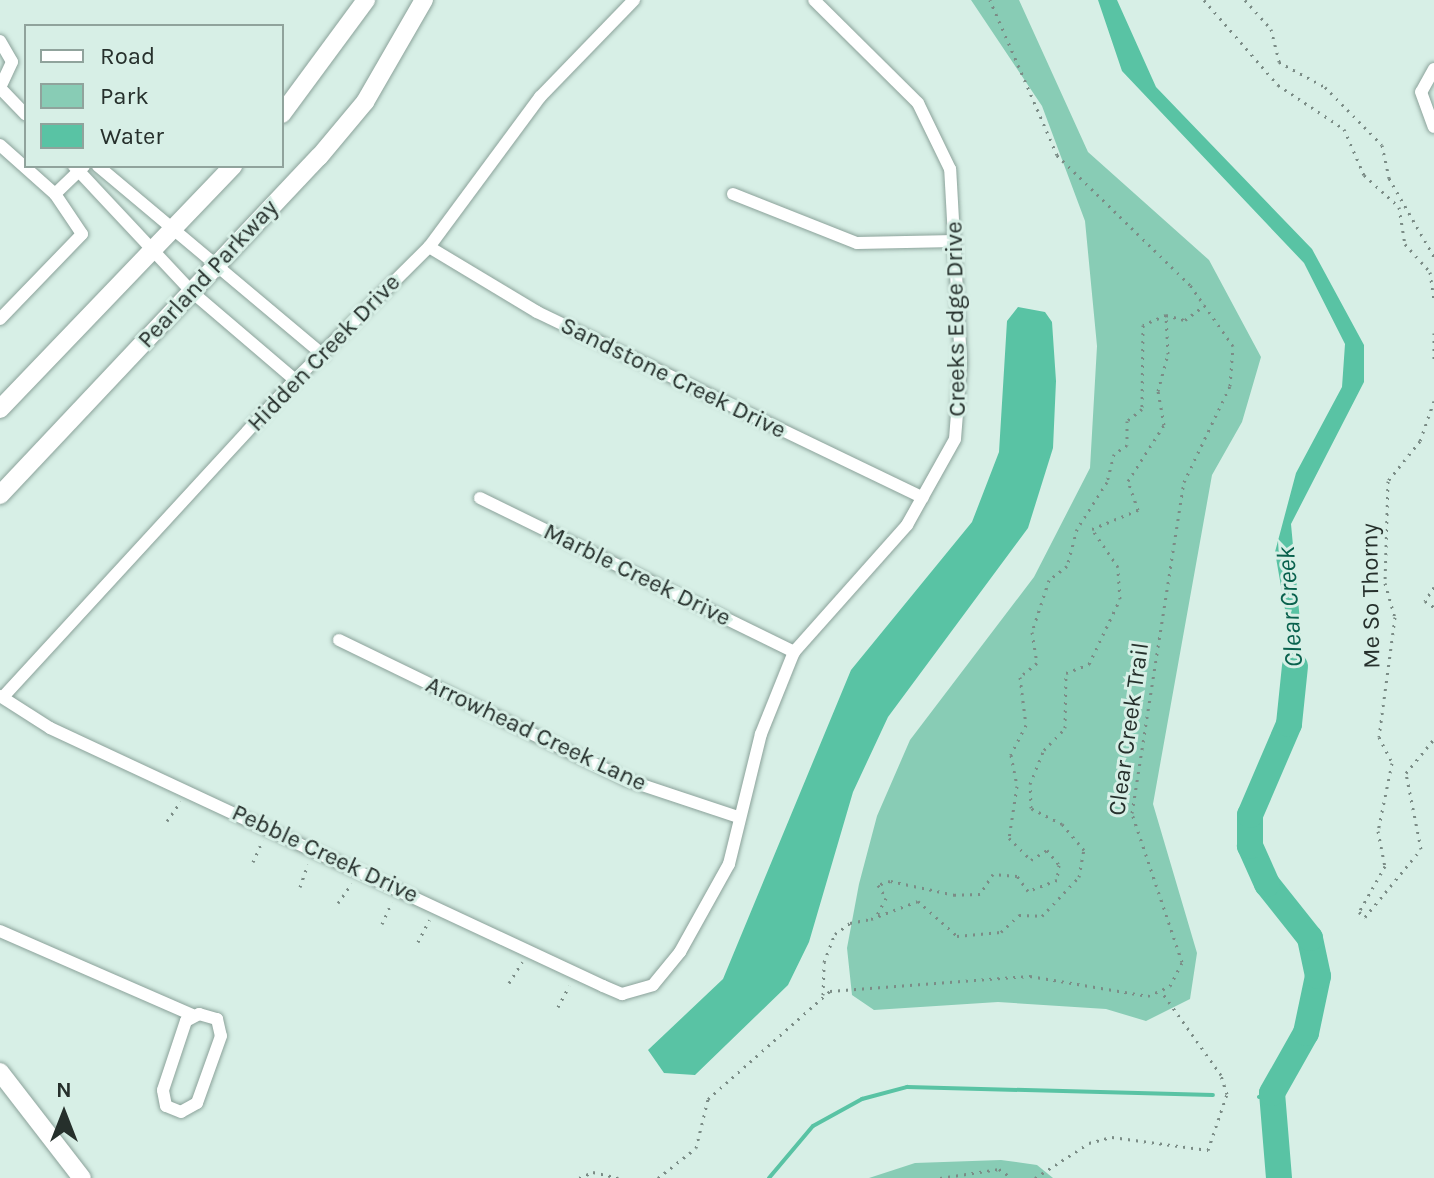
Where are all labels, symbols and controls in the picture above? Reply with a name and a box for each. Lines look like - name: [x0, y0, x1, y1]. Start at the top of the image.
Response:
- legend: [24, 24, 284, 168]
- text: Road: [100, 42, 155, 70]
- text: Park: [100, 82, 149, 110]
- text: Water: [100, 122, 164, 150]
- street label: Pearland Parkway: [132, 194, 284, 354]
- street label: Creeks Edge Drive: [940, 221, 972, 417]
- street label: Hidden Creek Drive: [242, 268, 406, 438]
- street label: Sandstone Creek Drive: [556, 311, 790, 445]
- street label: Marble Creek Drive: [539, 517, 735, 633]
- street label: Me So Thorny: [1355, 523, 1387, 669]
- water label: Clear Creek: [1270, 546, 1310, 668]
- street label: Clear Creek Trail: [1103, 641, 1155, 817]
- street label: Arrowhead Creek Lane: [421, 670, 651, 798]
- street label: Pebble Creek Drive: [227, 798, 423, 910]
- north arrow: [24, 1074, 104, 1154]
- text: N: [56, 1077, 72, 1103]

